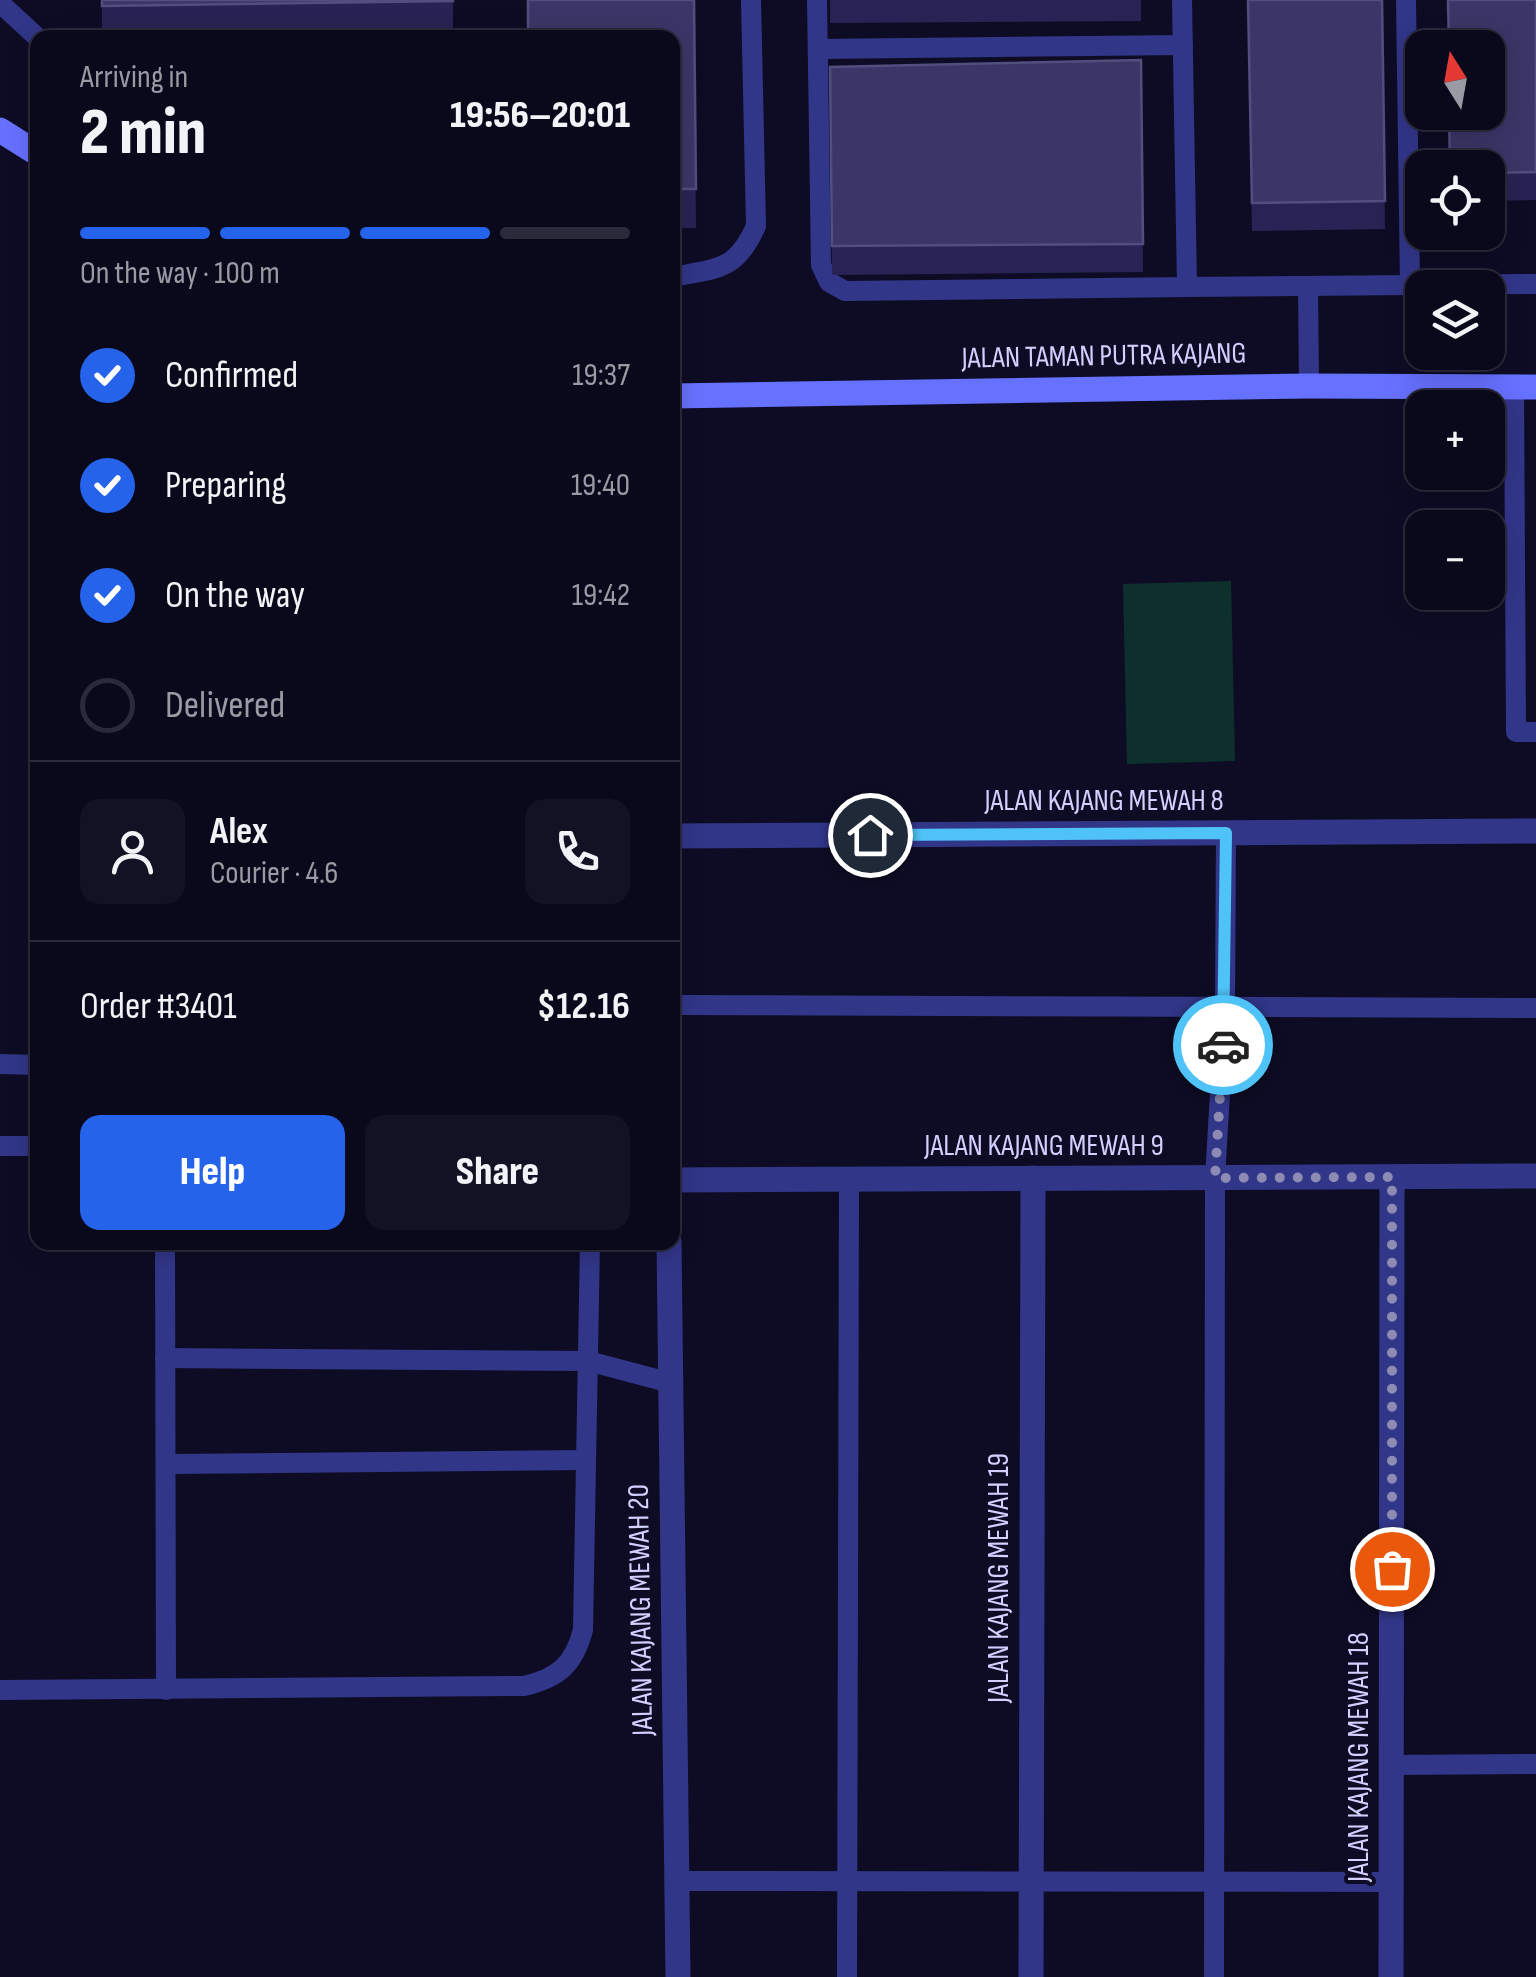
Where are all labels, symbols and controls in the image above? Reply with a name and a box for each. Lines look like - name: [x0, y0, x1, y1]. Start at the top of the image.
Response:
- north arrow: [1405, 30, 1505, 130]
- map controls: [1405, 30, 1505, 610]
- text: Arriving in: [80, 58, 188, 97]
- text: 19:56–20:01: [450, 93, 630, 138]
- text: 2 min: [80, 95, 206, 173]
- button: locate: [1405, 150, 1505, 250]
- text: On the way · 100 m: [80, 254, 280, 293]
- button: layers: [1405, 270, 1505, 370]
- street label: JALAN TAMAN PUTRA KAJANG: [960, 336, 1247, 377]
- icon: check: [80, 348, 135, 403]
- text: Confirmed: [165, 353, 298, 398]
- text: 19:37: [572, 356, 630, 395]
- button: +: [1405, 390, 1505, 490]
- icon: check: [80, 458, 135, 513]
- text: Preparing: [165, 463, 286, 508]
- text: 19:40: [571, 466, 630, 505]
- button: −: [1405, 510, 1505, 610]
- icon: check: [80, 568, 135, 623]
- text: On the way: [165, 573, 305, 618]
- text: 19:42: [572, 576, 630, 615]
- text: Delivered: [165, 683, 285, 728]
- street label: JALAN KAJANG MEWAH 8: [983, 783, 1224, 819]
- pin: [828, 793, 913, 878]
- button: person: [80, 799, 185, 904]
- button: phone: [525, 799, 630, 904]
- icon: home: [843, 808, 898, 863]
- text: Alex: [210, 809, 268, 854]
- text: Courier · 4.6: [210, 854, 338, 893]
- text: Order #3401: [80, 984, 237, 1029]
- text: $12.16: [537, 984, 630, 1029]
- courier: [1173, 995, 1273, 1095]
- icon: car: [1196, 1018, 1251, 1073]
- button: Help: [80, 1115, 345, 1230]
- button: Share: [365, 1115, 630, 1230]
- street label: JALAN KAJANG MEWAH 9: [923, 1128, 1164, 1164]
- street label: JALAN KAJANG MEWAH 19: [981, 1453, 1017, 1704]
- street label: JALAN KAJANG MEWAH 20: [621, 1484, 661, 1737]
- pin: [1350, 1527, 1435, 1612]
- icon: bag: [1365, 1542, 1420, 1597]
- street label: JALAN KAJANG MEWAH 18: [1341, 1632, 1377, 1883]

